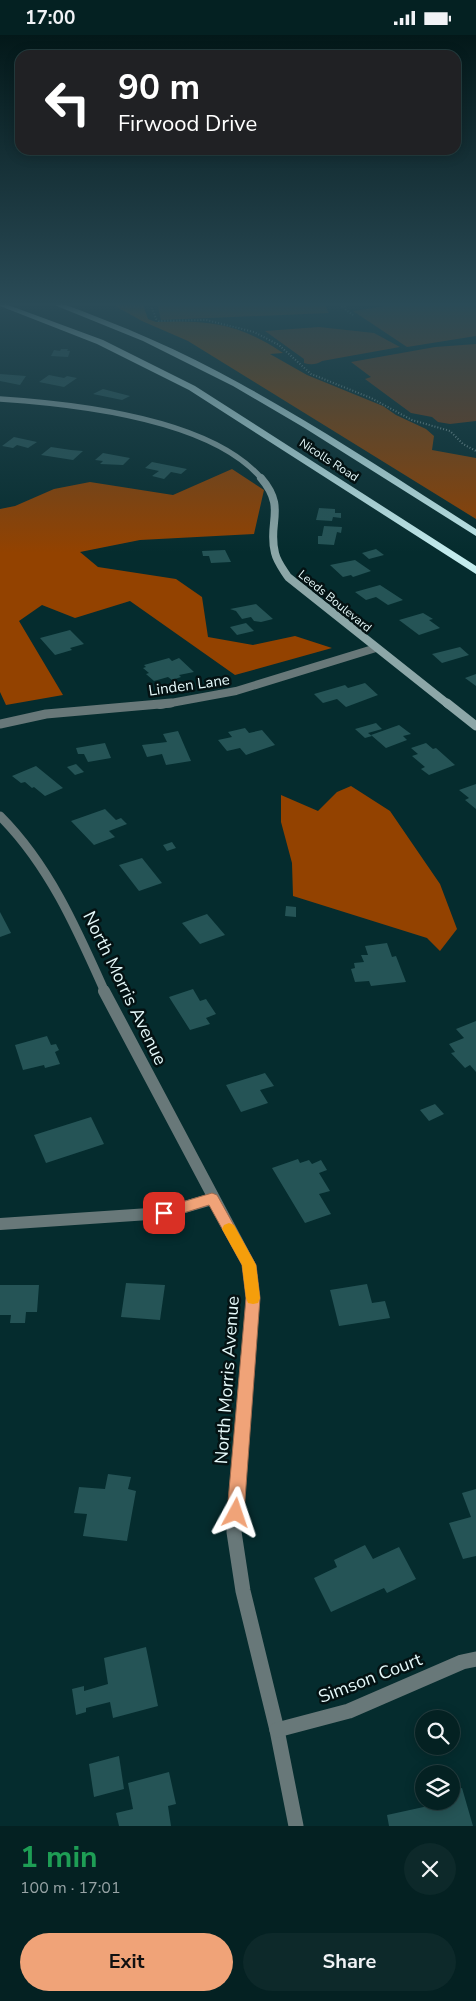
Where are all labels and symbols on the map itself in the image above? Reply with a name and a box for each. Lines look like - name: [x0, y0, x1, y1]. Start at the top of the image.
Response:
- street label: Nicolls Road: [296, 435, 362, 485]
- street label: Leeds Boulevard: [295, 566, 375, 636]
- street label: Linden Lane: [147, 669, 231, 701]
- street label: North Morris Avenue: [77, 907, 173, 1069]
- pin: [143, 1192, 185, 1234]
- street label: North Morris Avenue: [209, 1295, 245, 1465]
- position arrow: [209, 1486, 261, 1538]
- street label: Simson Court: [315, 1647, 426, 1709]

